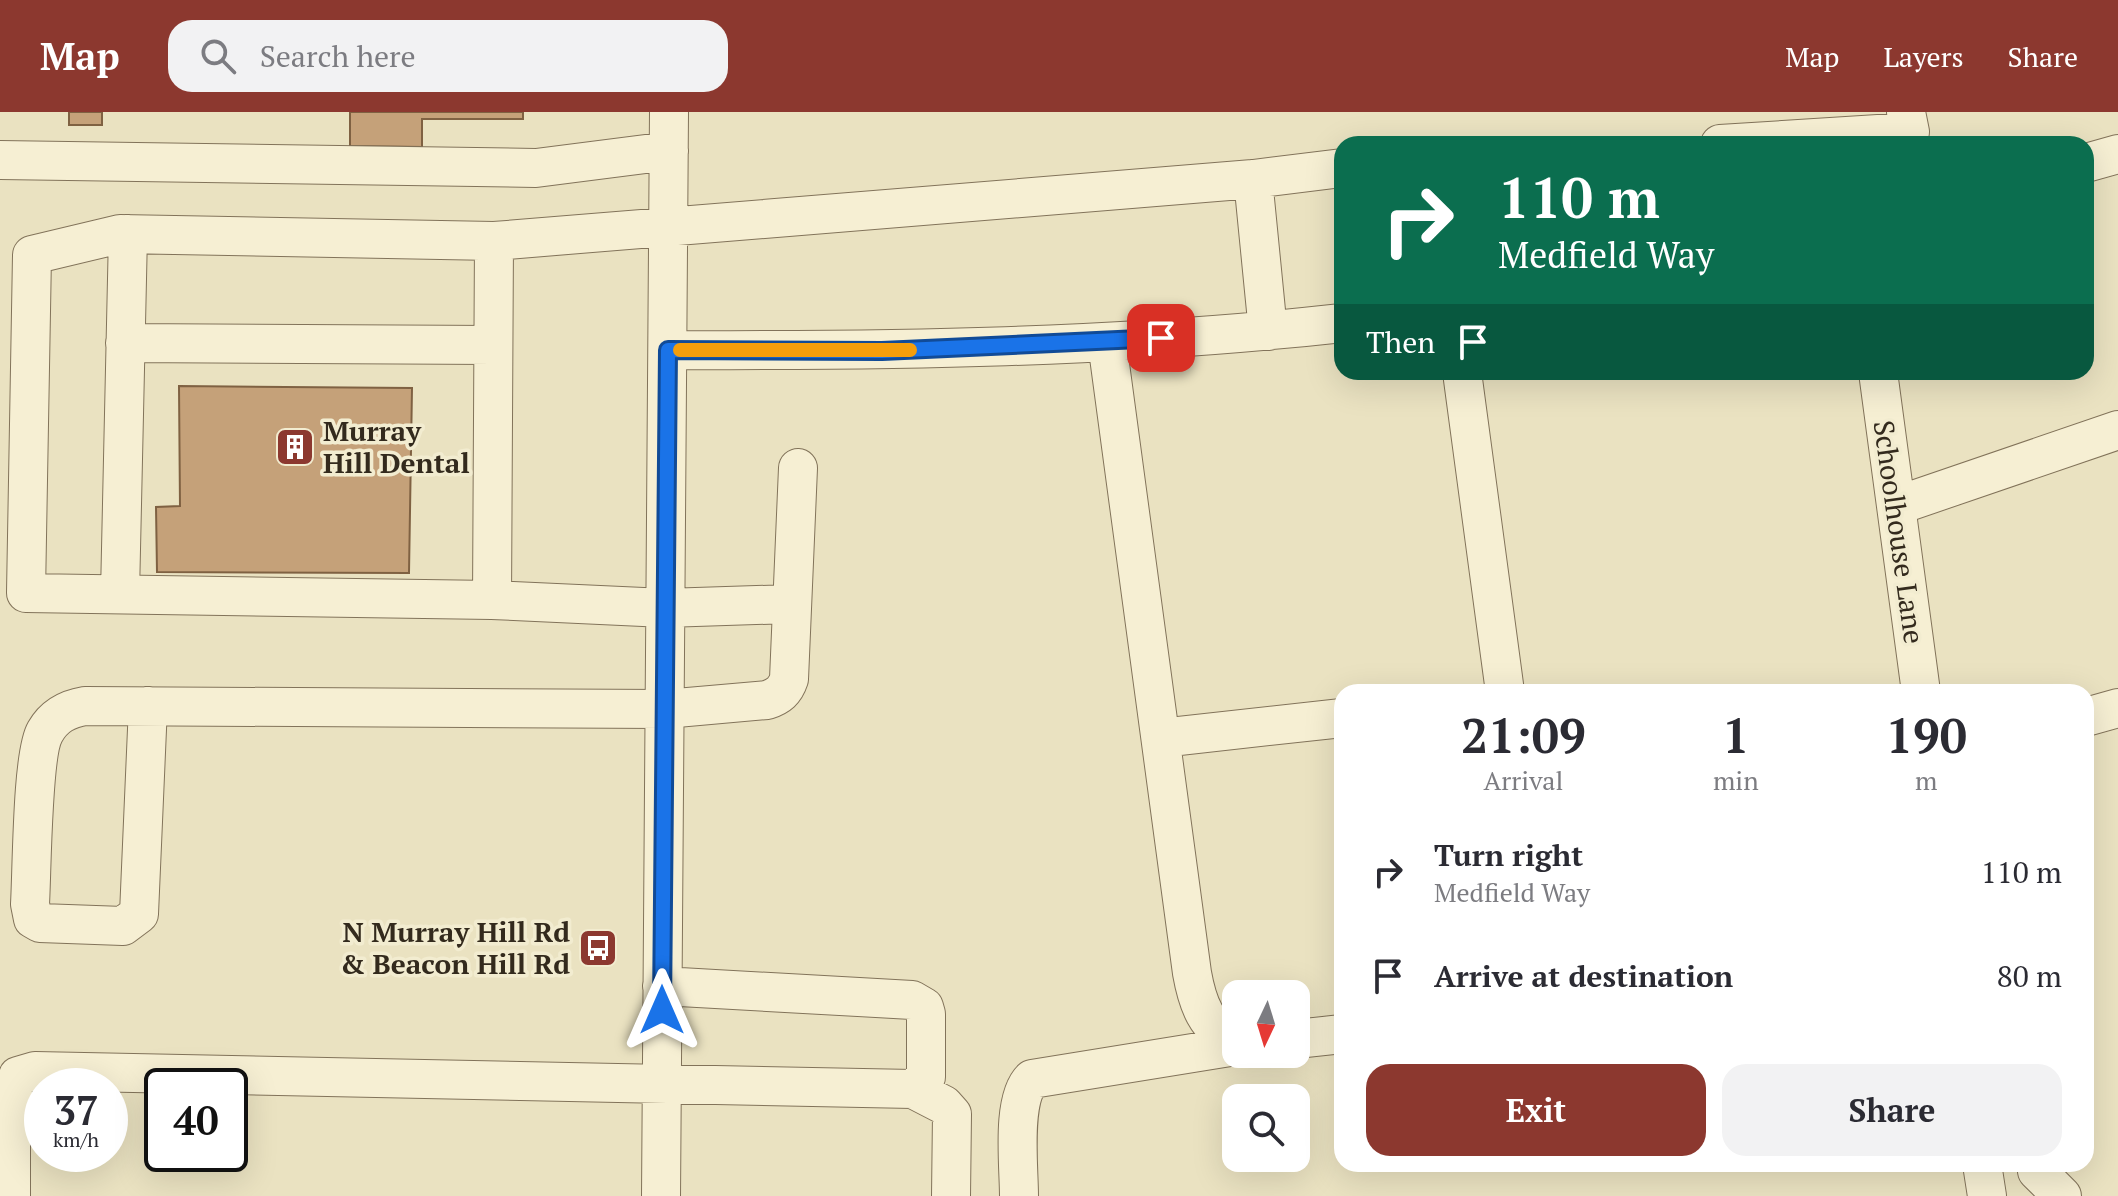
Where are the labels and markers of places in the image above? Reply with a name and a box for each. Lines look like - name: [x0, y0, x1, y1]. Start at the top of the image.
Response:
- pin: [1127, 304, 1195, 372]
- place label: Murray Hill Dental: [323, 412, 470, 481]
- building icon: Murray Hill Dental: [274, 426, 316, 468]
- place label: N Murray Hill Rd & Beacon Hill Rd: [340, 913, 570, 982]
- bus stop icon: N Murray Hill Rd & Beacon Hill Rd: [577, 927, 619, 969]

